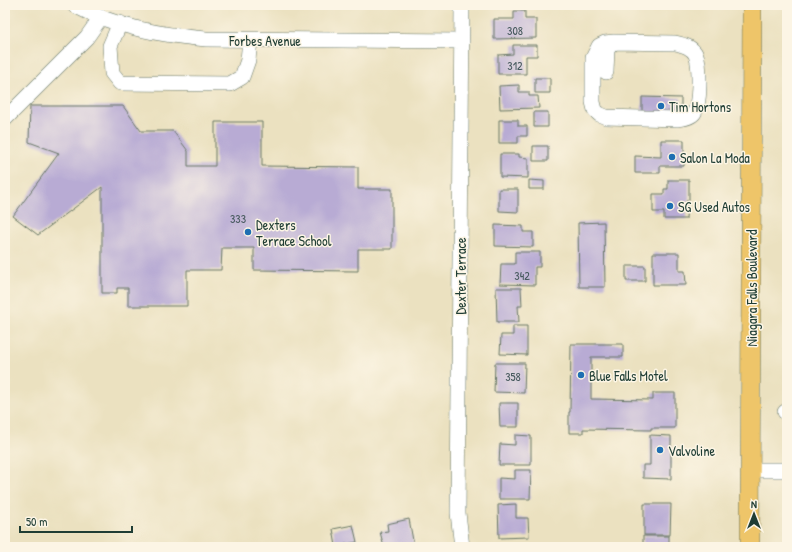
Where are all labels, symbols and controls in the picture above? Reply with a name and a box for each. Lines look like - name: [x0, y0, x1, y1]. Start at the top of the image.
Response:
- house number: 308: [507, 22, 523, 39]
- street label: Forbes Avenue: [228, 31, 301, 50]
- house number: 312: [507, 57, 523, 74]
- place label: Tim Hortons: [669, 97, 731, 116]
- marker: Tim Hortons: [656, 101, 666, 111]
- place label: Salon La Moda: [680, 148, 750, 167]
- marker: Salon La Moda: [667, 152, 677, 162]
- place label: SG Used Autos: [678, 197, 750, 216]
- marker: SG Used Autos: [665, 201, 675, 211]
- house number: 333: [230, 210, 246, 227]
- place label: Dexters Terrace School: [256, 215, 332, 250]
- marker: Dexters Terrace School: [243, 227, 253, 237]
- street label: Niagara Falls Boulevard: [742, 229, 762, 346]
- street label: Dexter Terrace: [451, 237, 470, 314]
- house number: 342: [514, 267, 530, 284]
- place label: Blue Falls Motel: [589, 366, 668, 385]
- house number: 358: [505, 368, 521, 385]
- marker: Blue Falls Motel: [576, 370, 586, 380]
- place label: Valvoline: [668, 441, 716, 460]
- marker: Valvoline: [655, 445, 665, 455]
- north arrow: [734, 494, 774, 534]
- text: N: [751, 497, 757, 511]
- scale bar: [20, 508, 132, 534]
- text: 50 m: [26, 513, 47, 530]

